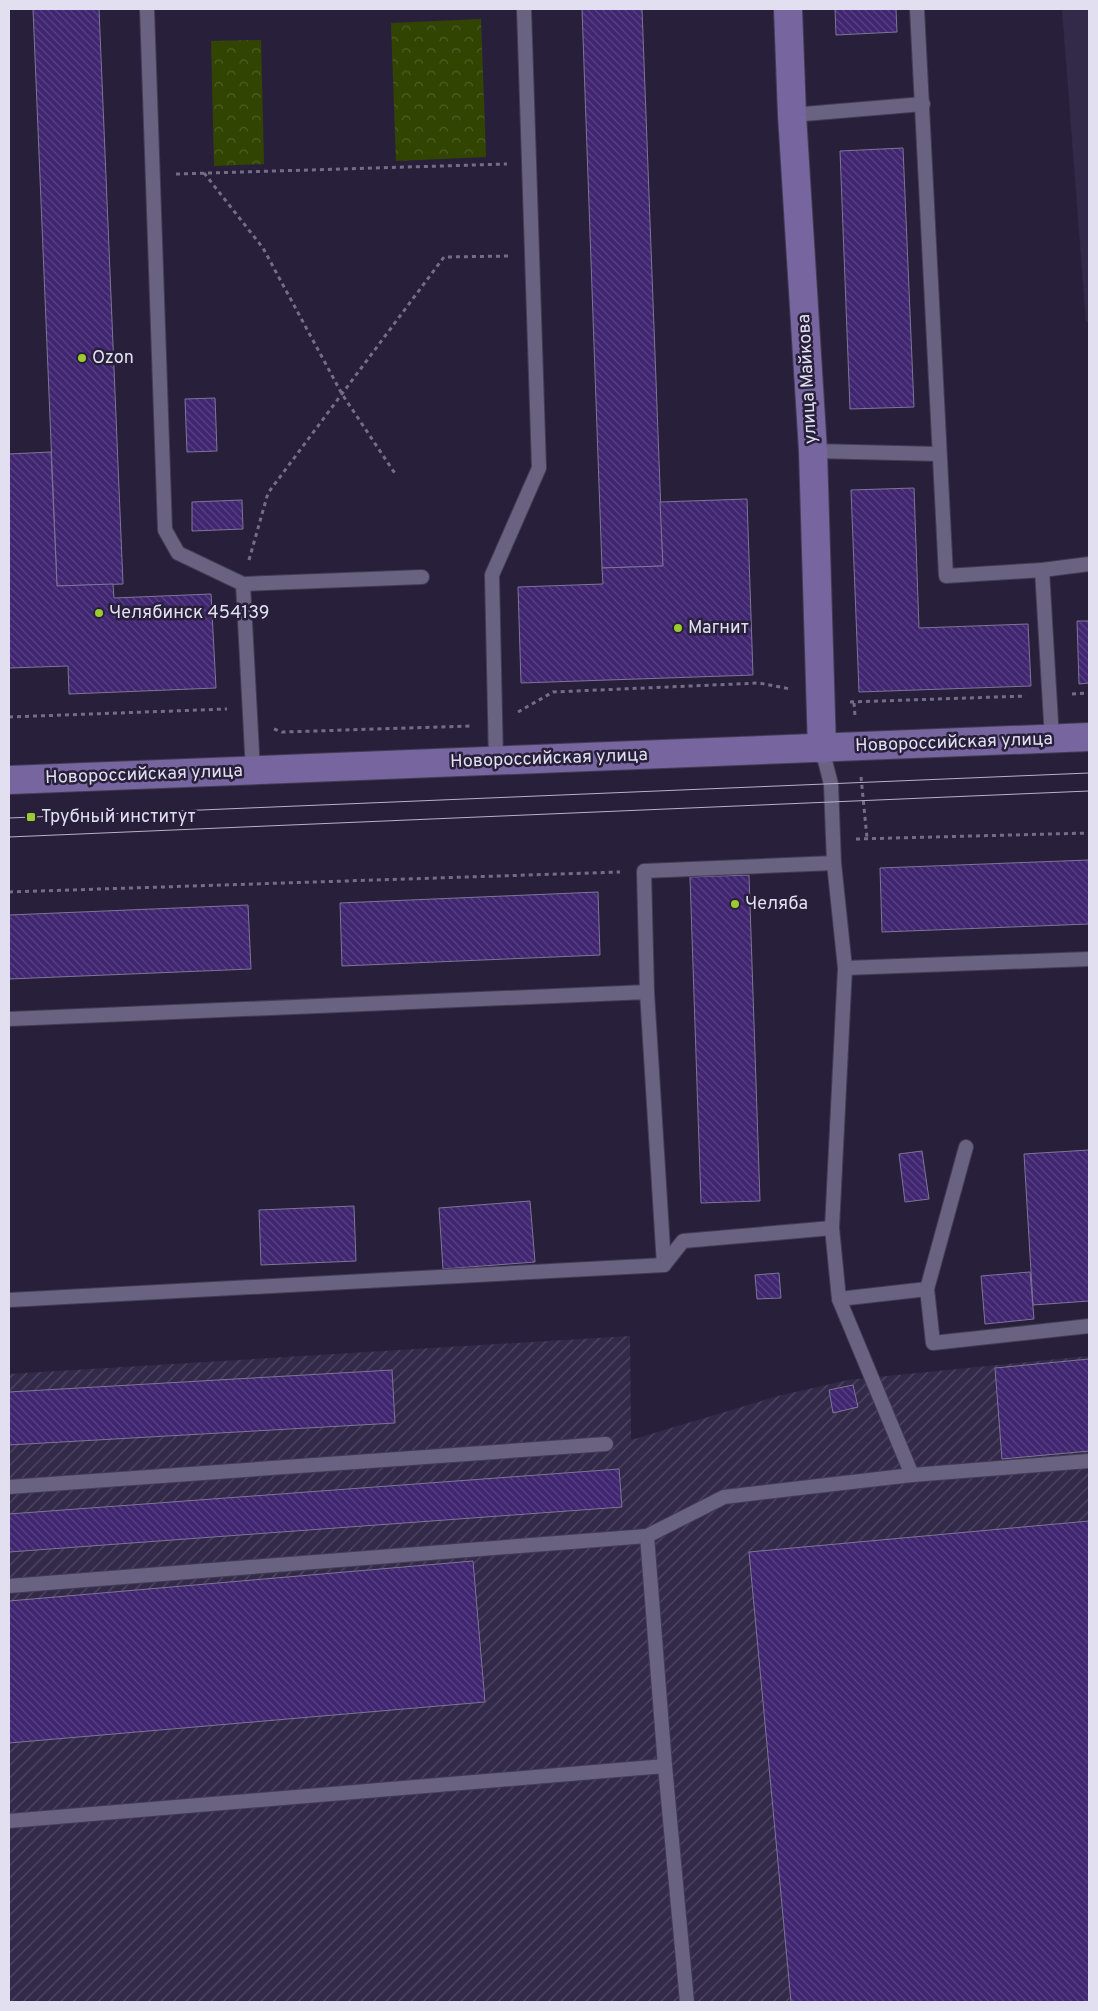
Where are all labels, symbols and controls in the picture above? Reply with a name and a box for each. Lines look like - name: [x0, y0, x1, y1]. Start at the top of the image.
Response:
- street label: улица Майкова: [793, 313, 823, 445]
- place label: Ozon: [92, 347, 134, 370]
- marker: Ozon: [76, 352, 88, 364]
- place label: Челябинск 454139: [109, 602, 269, 625]
- marker: Челябинск 454139: [93, 607, 105, 619]
- place label: Магнит: [688, 617, 749, 640]
- marker: Магнит: [672, 622, 684, 634]
- street label: Новороссийская улица: [855, 728, 1053, 758]
- street label: Новороссийская улица: [450, 744, 648, 774]
- street label: Новороссийская улица: [45, 760, 243, 790]
- place label: Трубный институт: [41, 806, 196, 829]
- marker: Трубный институт: [25, 811, 37, 823]
- place label: Челяба: [745, 893, 808, 916]
- marker: Челяба: [729, 898, 741, 910]

